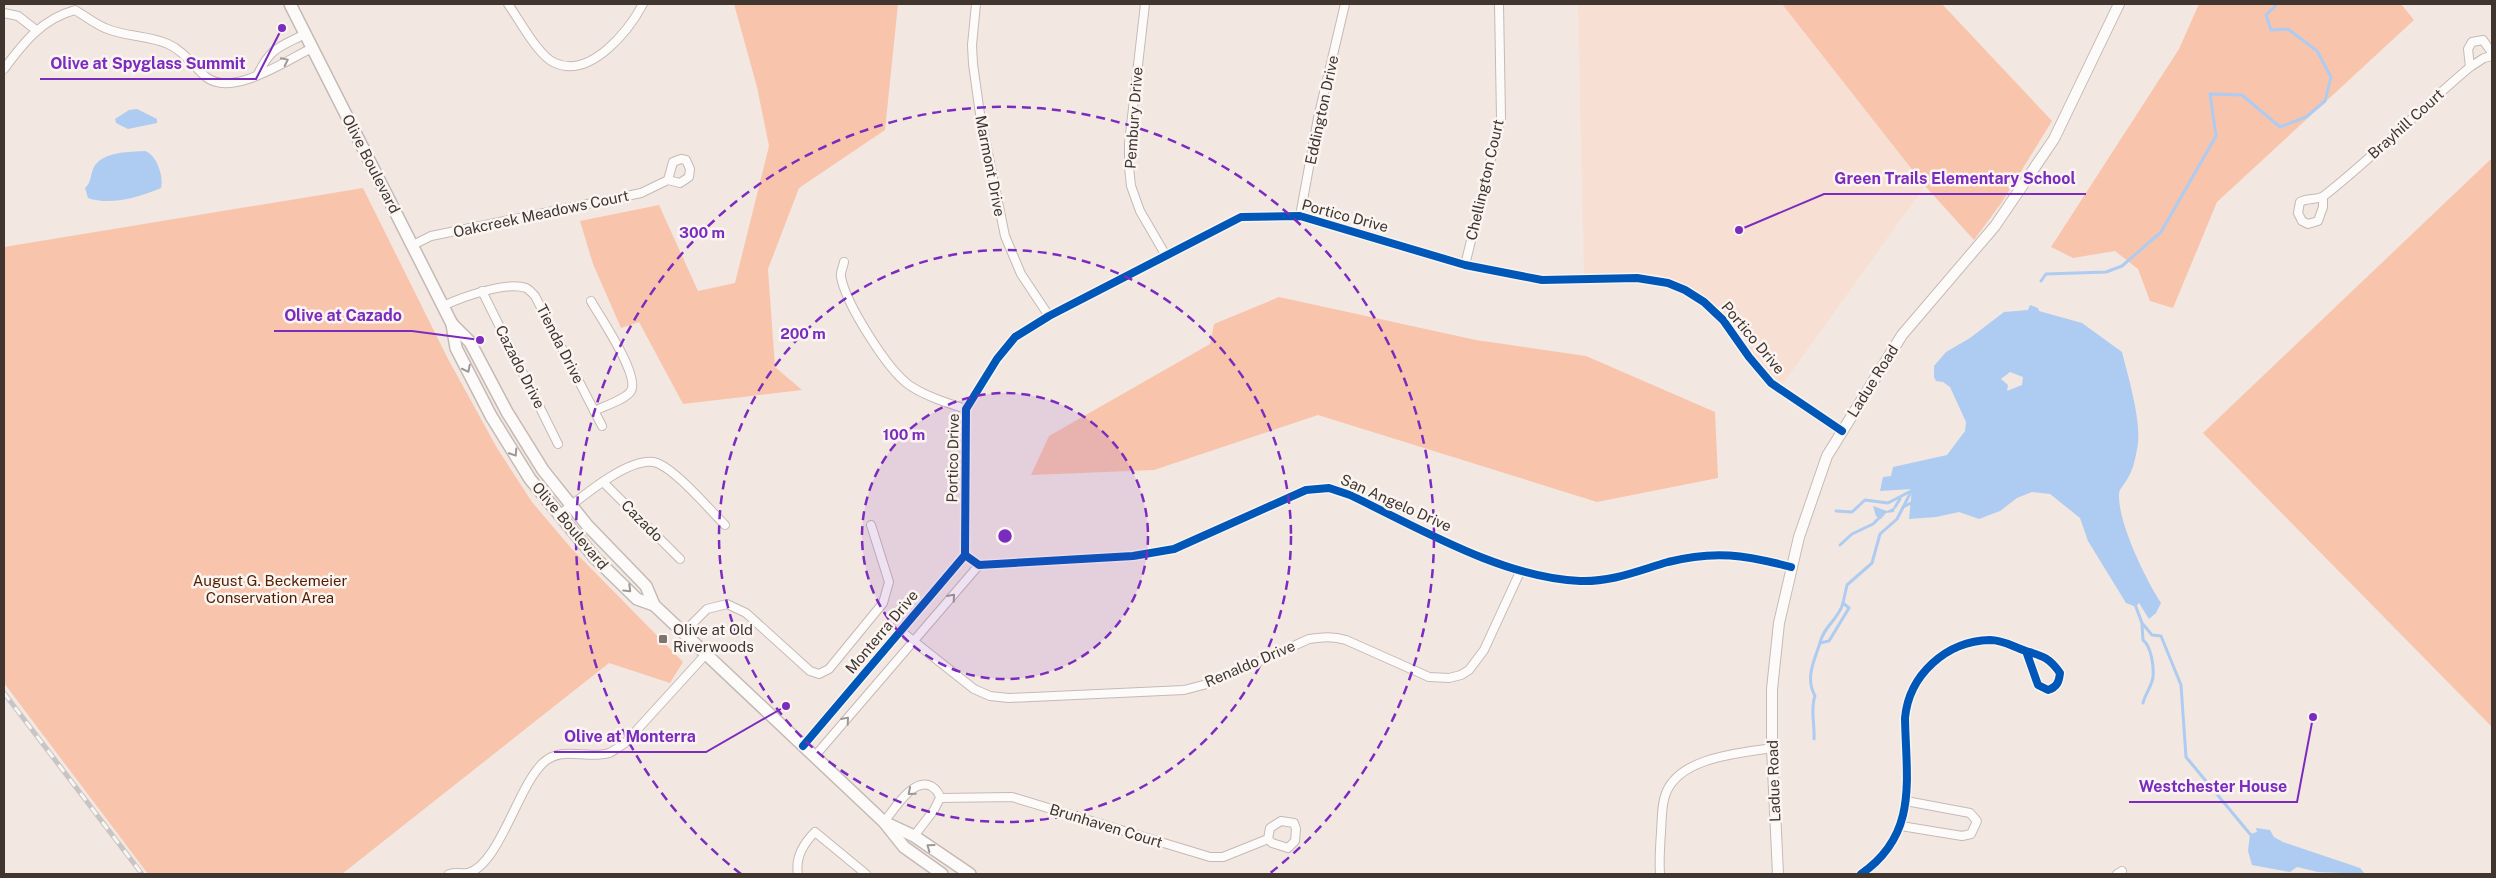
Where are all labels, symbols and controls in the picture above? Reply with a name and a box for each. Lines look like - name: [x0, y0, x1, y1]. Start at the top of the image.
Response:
- callout: Olive at Spyglass Summit: [40, 48, 256, 79]
- text: Olive at Spyglass Summit: [50, 54, 246, 73]
- street label: Eddington Drive: [1302, 54, 1341, 166]
- one-way arrow: [280, 57, 289, 67]
- street label: Pembury Drive: [1121, 66, 1146, 170]
- street label: Brayhill Court: [2364, 85, 2447, 162]
- street label: Olive Boulevard: [339, 111, 404, 216]
- street label: Marmont Drive: [972, 114, 1009, 218]
- street label: Chellington Court: [1462, 118, 1507, 242]
- callout: Green Trails Elementary School: [1824, 163, 2086, 194]
- text: Green Trails Elementary School: [1834, 169, 2076, 188]
- street label: Oakcreek Meadows Court: [452, 187, 630, 240]
- street label: Portico Drive: [1300, 196, 1390, 235]
- text: 300 m: [679, 224, 725, 241]
- street label: Portico Drive: [1718, 298, 1789, 377]
- callout: Olive at Cazado: [274, 300, 412, 331]
- street label: Tienda Drive: [533, 301, 588, 386]
- text: Olive at Cazado: [284, 306, 402, 325]
- street label: Cazado Drive: [492, 322, 549, 411]
- text: 200 m: [780, 325, 826, 342]
- street label: Ladue Road: [1844, 341, 1901, 420]
- one-way arrow: [461, 364, 471, 373]
- street label: Portico Drive: [943, 413, 962, 503]
- text: 100 m: [883, 426, 925, 443]
- one-way arrow: [507, 448, 517, 457]
- street label: San Angelo Drive: [1338, 470, 1454, 535]
- street label: Olive Boulevard: [529, 479, 612, 573]
- street label: Cazado: [618, 496, 667, 545]
- centre of rings: [996, 527, 1014, 545]
- park label: August G. Beckemeier Conservation Area: [193, 572, 347, 606]
- one-way arrow: [622, 584, 631, 593]
- street label: Monterra Drive: [842, 587, 921, 677]
- one-way arrow: [946, 593, 955, 602]
- place label: Olive at Old Riverwoods: [673, 621, 754, 655]
- marker: Olive at Old Riverwoods: [657, 633, 669, 645]
- street label: Renaldo Drive: [1202, 637, 1297, 690]
- one-way arrow: [840, 716, 849, 725]
- callout: Olive at Monterra: [554, 721, 706, 752]
- text: Olive at Monterra: [564, 727, 696, 746]
- street label: Ladue Road: [1764, 740, 1783, 822]
- callout: Westchester House: [2129, 771, 2297, 802]
- text: Westchester House: [2139, 777, 2287, 796]
- one-way arrow: [908, 786, 917, 795]
- street label: Brunhaven Court: [1048, 800, 1165, 851]
- one-way arrow: [926, 844, 936, 853]

